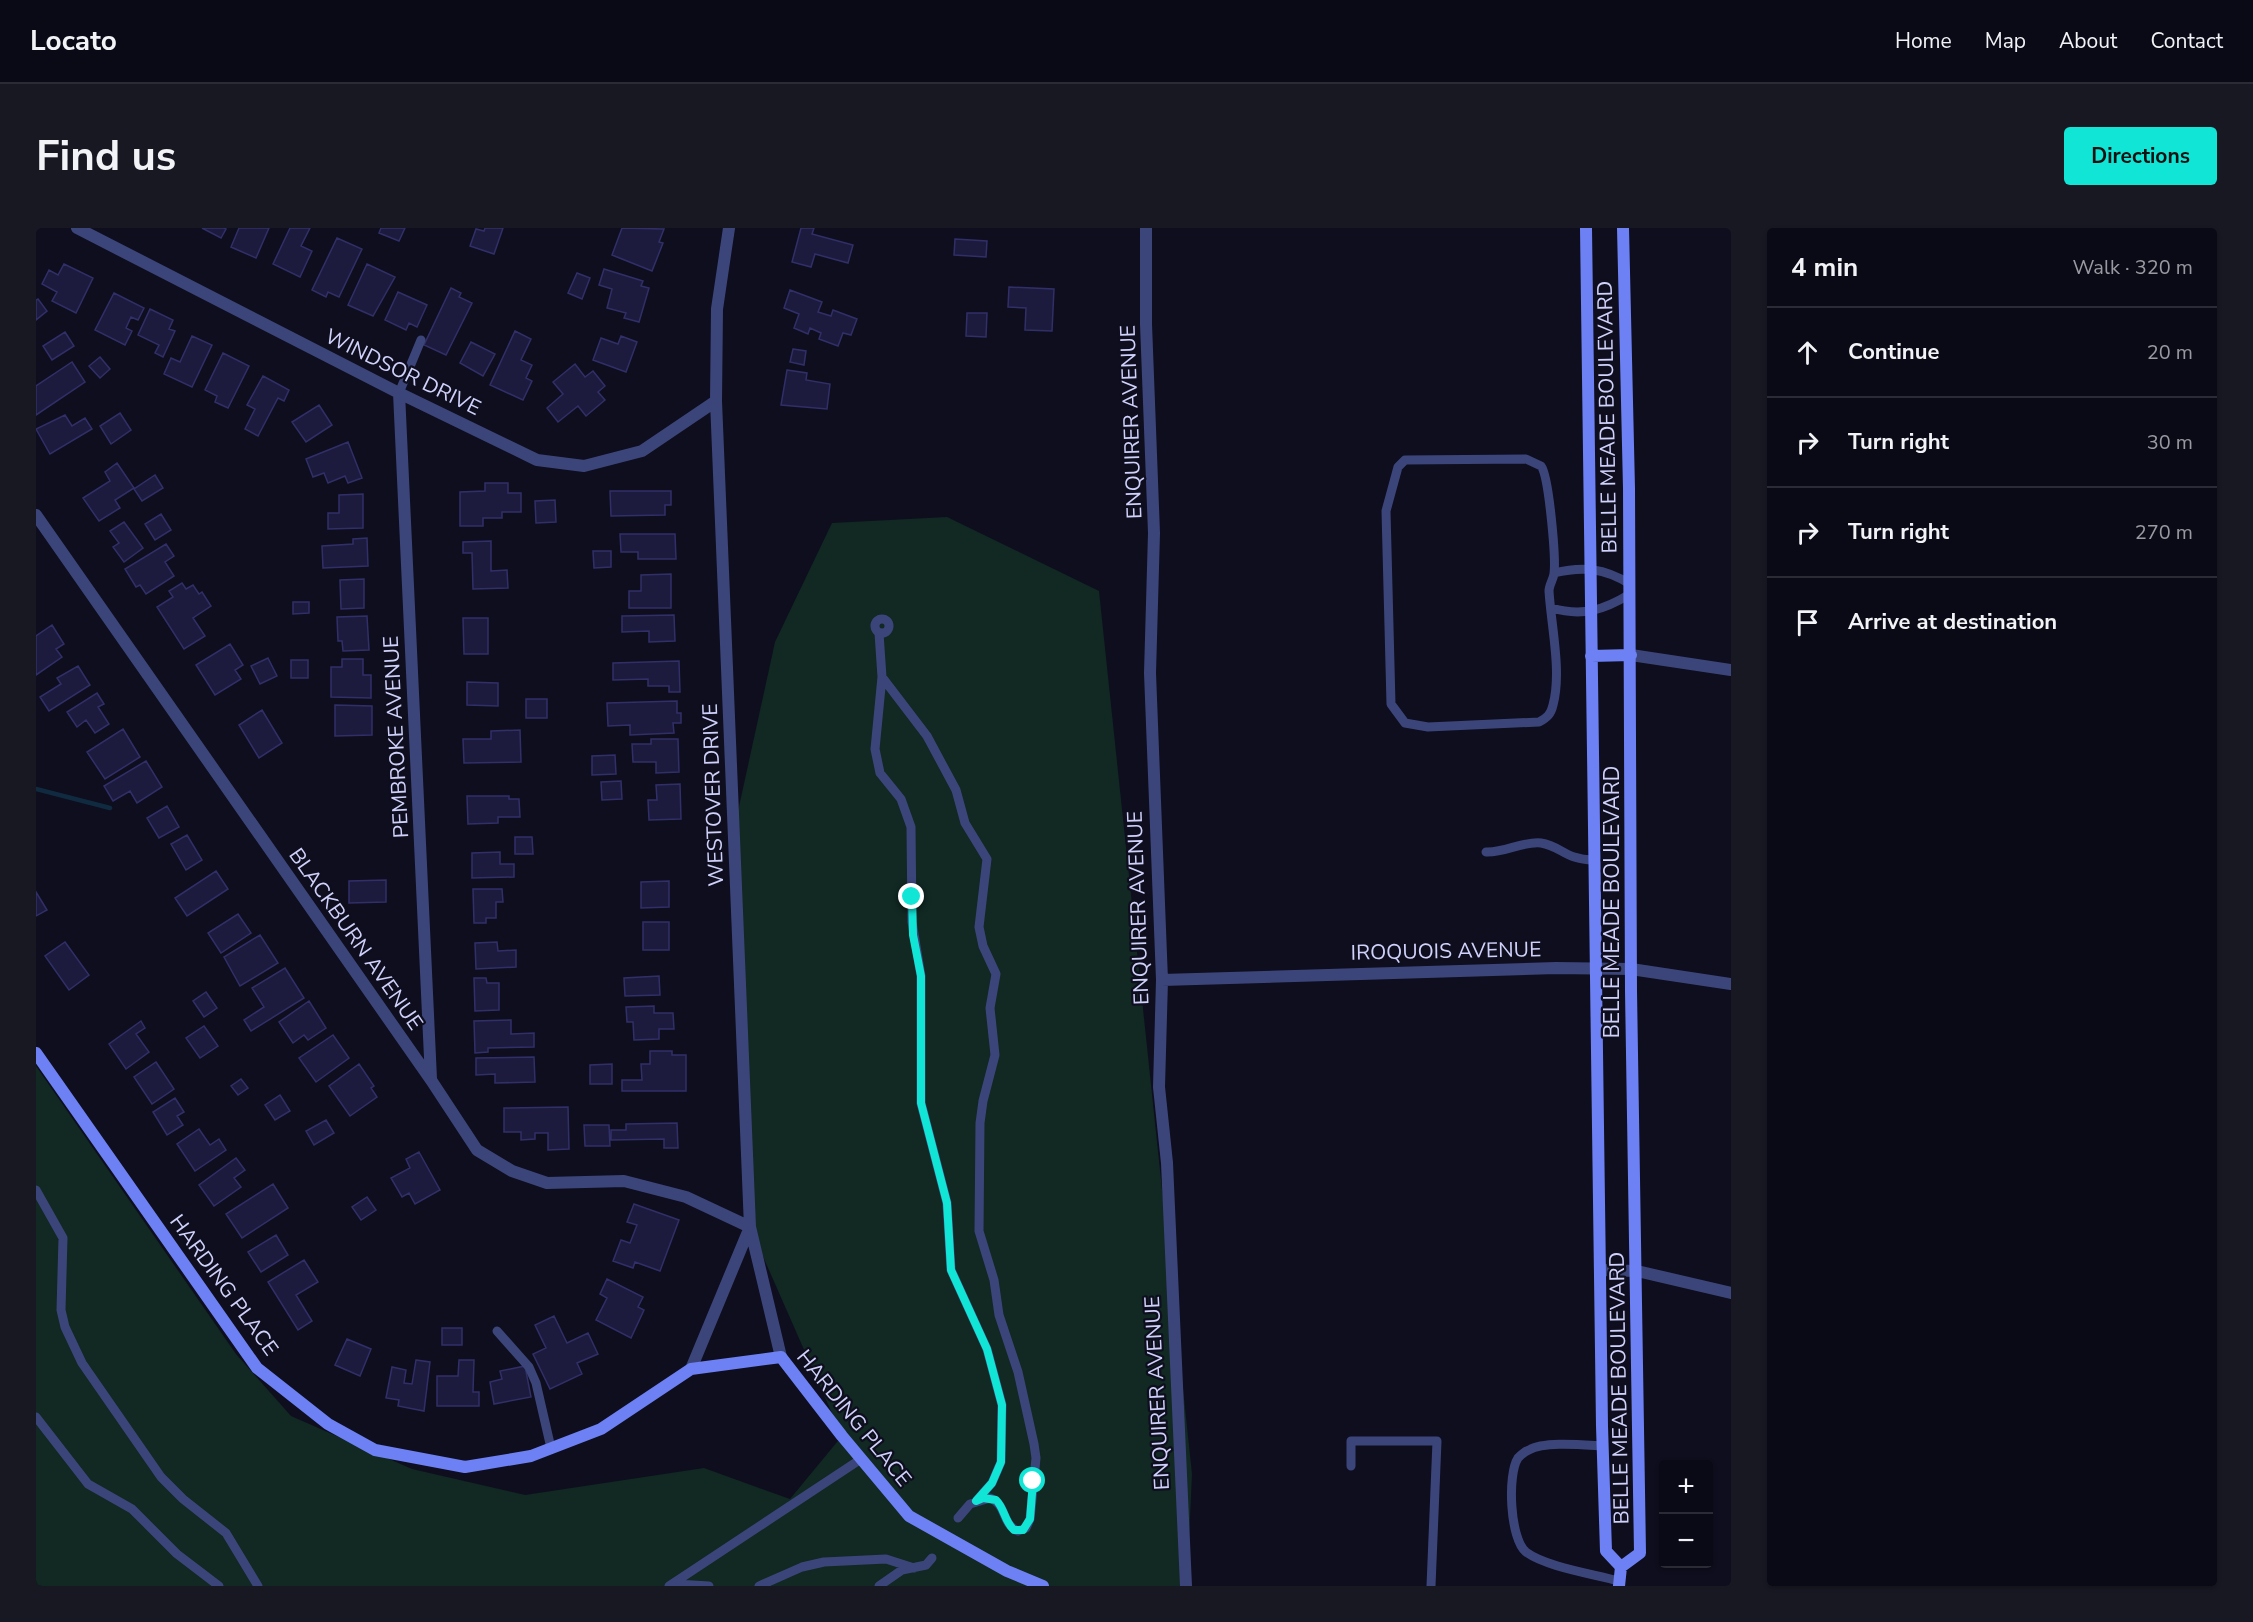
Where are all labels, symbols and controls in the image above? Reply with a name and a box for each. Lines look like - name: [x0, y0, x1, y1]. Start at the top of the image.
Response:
- text: Locato: [30, 22, 117, 60]
- text: Home: [1895, 27, 1952, 55]
- text: Map: [1985, 27, 2026, 55]
- text: About: [2059, 27, 2117, 55]
- text: Contact: [2150, 27, 2223, 55]
- button: Directions: [2064, 127, 2217, 185]
- text: Find us: [36, 128, 176, 185]
- text: 4 min: [1791, 250, 1858, 285]
- text: Walk · 320 m: [2073, 254, 2193, 281]
- street label: BELLE MEADE BOULEVARD: [1591, 280, 1623, 554]
- street label: WINDSOR DRIVE: [321, 322, 485, 422]
- street label: ENQUIRER AVENUE: [1114, 324, 1148, 520]
- icon: ahead: [1791, 336, 1824, 369]
- text: Continue: [1848, 337, 1939, 367]
- text: 20 m: [2147, 339, 2193, 366]
- icon: right: [1791, 426, 1824, 459]
- text: Turn right: [1848, 427, 1949, 457]
- text: 30 m: [2147, 429, 2193, 456]
- icon: right: [1791, 516, 1824, 549]
- text: Turn right: [1848, 517, 1949, 547]
- text: 270 m: [2135, 519, 2193, 546]
- icon: arrive: [1791, 606, 1824, 639]
- text: Arrive at destination: [1848, 607, 2057, 637]
- street label: PEMBROKE AVENUE: [377, 635, 415, 839]
- street label: WESTOVER DRIVE: [696, 703, 730, 887]
- street label: BELLE MEADE BOULEVARD: [1598, 766, 1626, 1038]
- street label: ENQUIRER AVENUE: [1121, 810, 1155, 1006]
- street label: BLACKBURN AVENUE: [283, 843, 429, 1035]
- route end: [898, 883, 924, 909]
- street label: IROQUOIS AVENUE: [1350, 935, 1542, 967]
- street label: HARDING PLACE: [163, 1209, 285, 1361]
- street label: BELLE MEADE BOULEVARD: [1603, 1251, 1635, 1525]
- street label: ENQUIRER AVENUE: [1138, 1295, 1176, 1491]
- street label: HARDING PLACE: [790, 1344, 918, 1492]
- map controls: [1659, 1460, 1713, 1568]
- button: +: [1659, 1460, 1713, 1514]
- route start: [1019, 1467, 1045, 1493]
- button: −: [1659, 1514, 1713, 1568]

